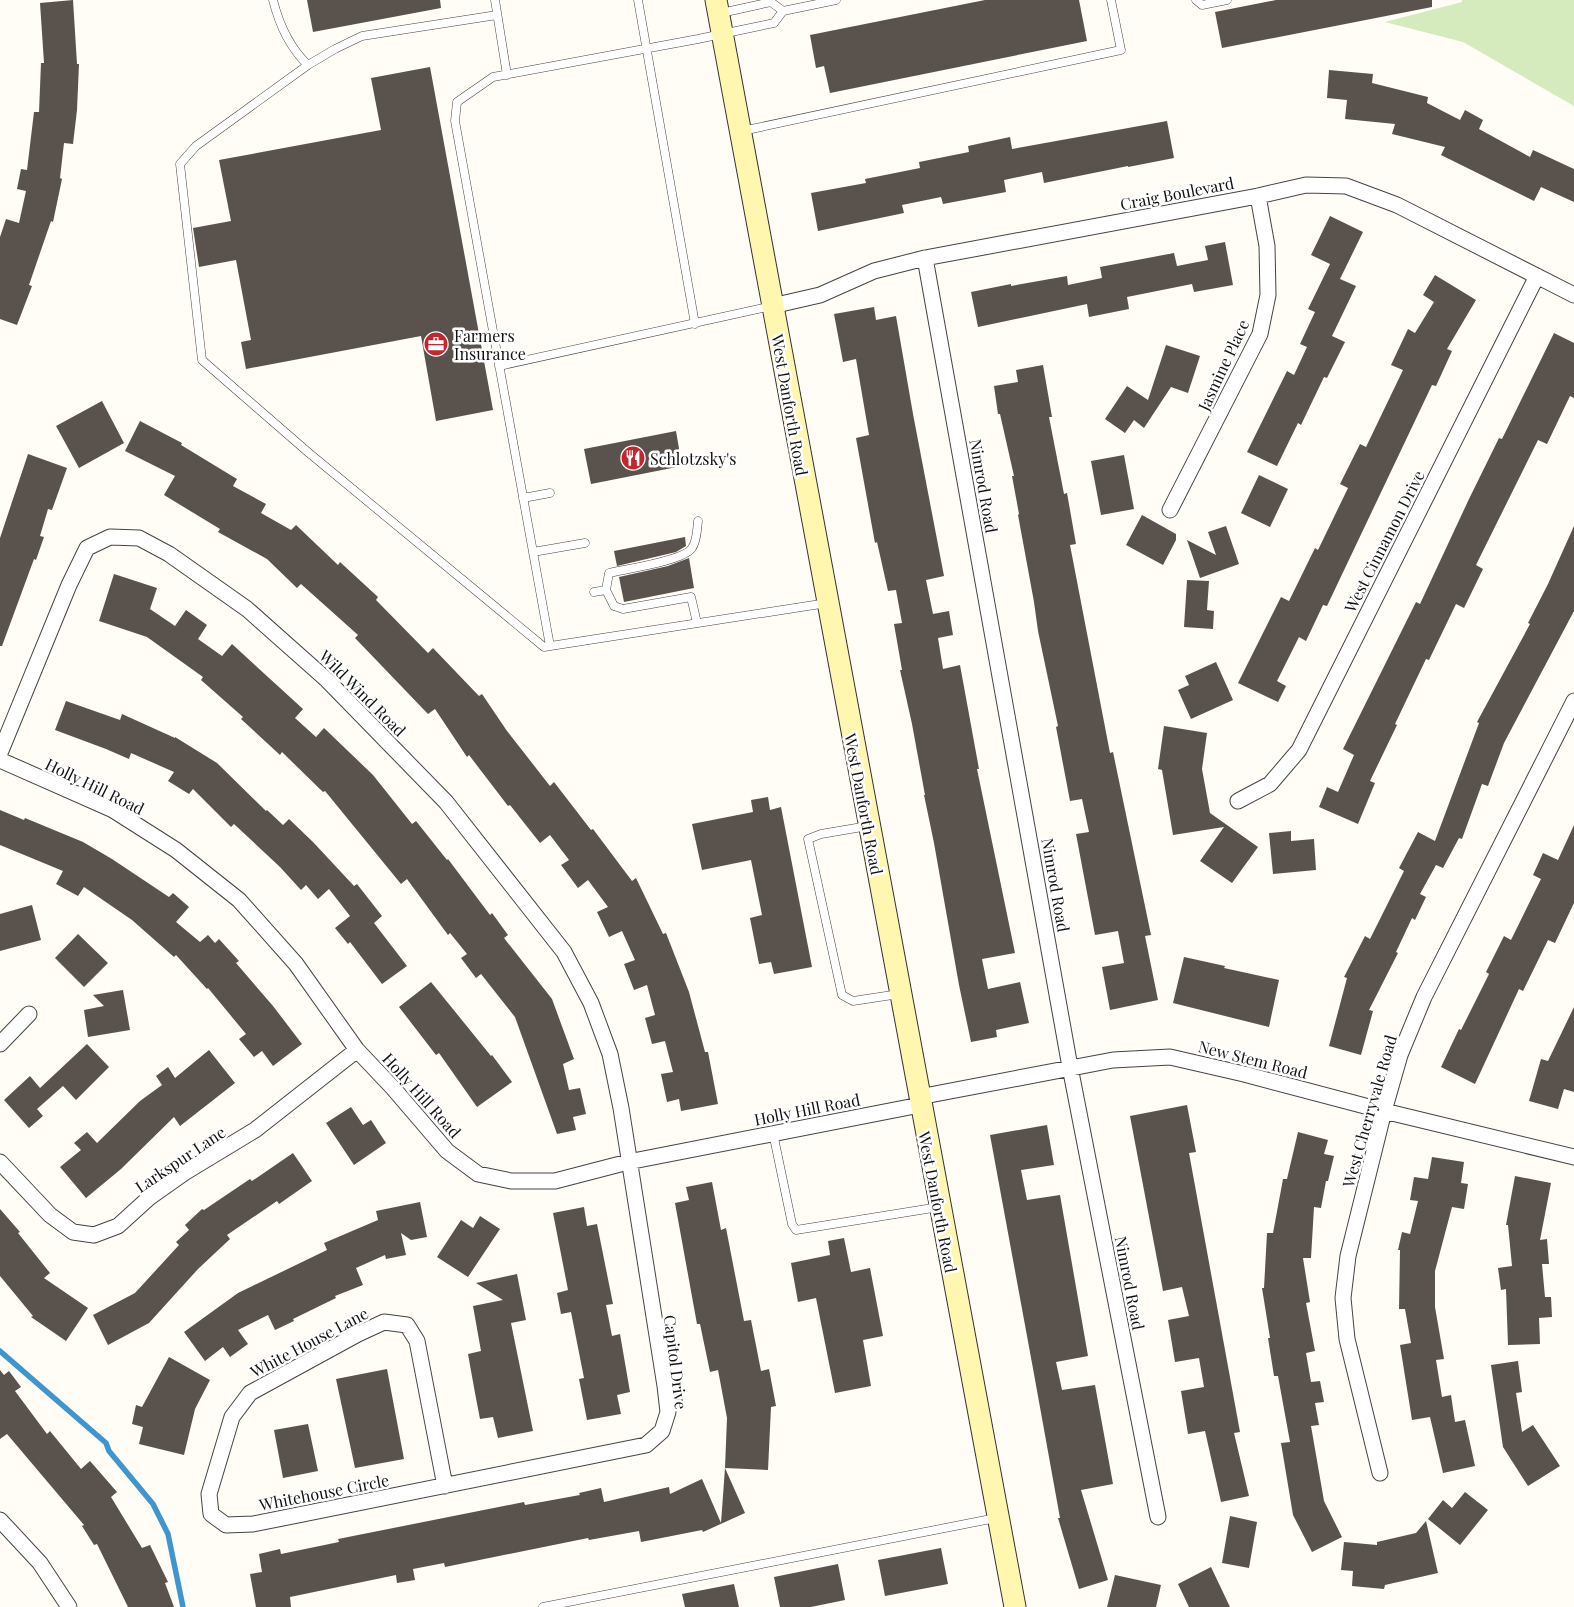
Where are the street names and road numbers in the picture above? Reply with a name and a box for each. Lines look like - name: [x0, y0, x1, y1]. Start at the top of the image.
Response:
- street label: Craig Boulevard: [1118, 172, 1236, 214]
- street label: Jasmine Place: [1192, 316, 1253, 415]
- street label: West Danforth Road: [767, 332, 813, 477]
- street label: Nimrod Road: [965, 437, 1003, 535]
- street label: West Cinnamon Drive: [1339, 467, 1429, 616]
- street label: Wild Wind Road: [315, 645, 411, 741]
- street label: West Danforth Road: [840, 731, 888, 876]
- street label: Holly Hill Road: [42, 753, 148, 819]
- street label: Nimrod Road: [1037, 836, 1075, 934]
- street label: West Cherryvale Road: [1337, 1032, 1401, 1191]
- street label: New Stem Road: [1196, 1035, 1310, 1083]
- street label: Holly Hill Road: [378, 1048, 466, 1142]
- street label: Holly Hill Road: [752, 1088, 862, 1130]
- street label: Larkspur Lane: [131, 1121, 229, 1197]
- street label: West Danforth Road: [914, 1129, 962, 1274]
- street label: Nimrod Road: [1111, 1234, 1149, 1332]
- street label: White House Lane: [246, 1302, 371, 1382]
- street label: Capitol Drive: [660, 1314, 692, 1410]
- street label: Whitehouse Circle: [256, 1469, 391, 1515]

